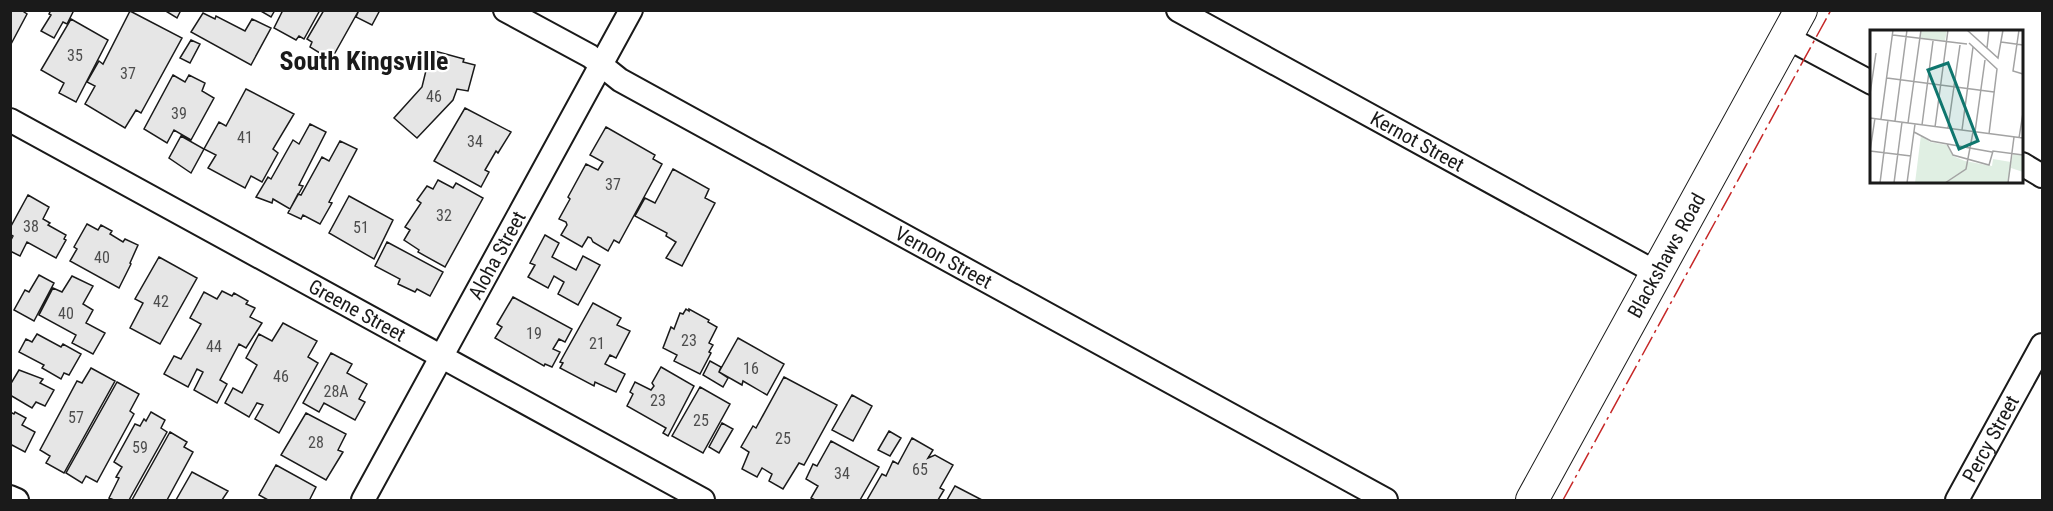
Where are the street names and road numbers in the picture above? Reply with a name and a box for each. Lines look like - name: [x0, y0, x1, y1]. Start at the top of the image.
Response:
- street label: Kernot Street: [1366, 106, 1468, 177]
- street label: Blackshaws Road: [1622, 189, 1710, 322]
- street label: Aloha Street: [463, 207, 531, 304]
- street label: Vernon Street: [891, 221, 996, 294]
- street label: Greene Street: [305, 274, 410, 347]
- street label: Percy Street: [1957, 391, 2024, 486]

